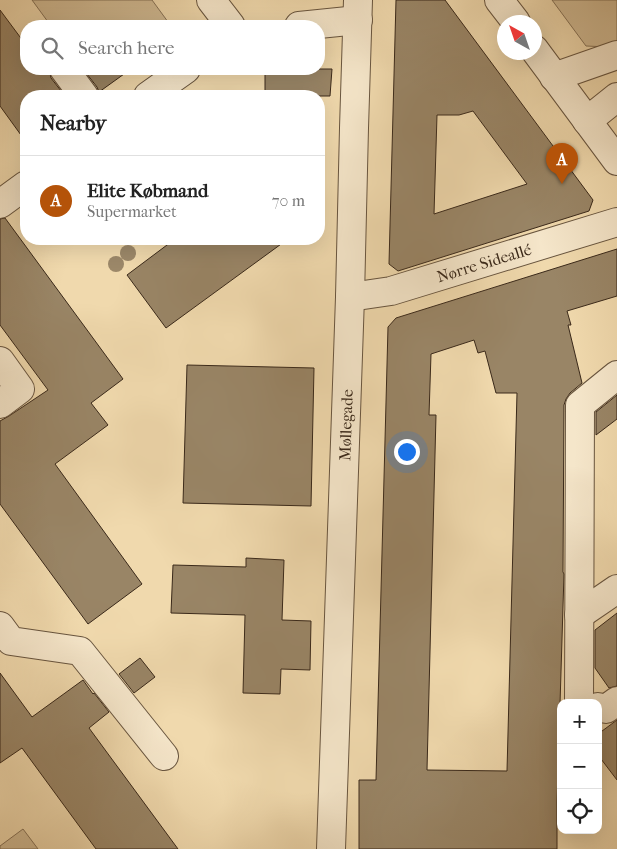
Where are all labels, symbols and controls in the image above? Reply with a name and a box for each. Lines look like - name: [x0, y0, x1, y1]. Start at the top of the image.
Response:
- north arrow: [497, 15, 542, 60]
- search box: [20, 20, 325, 75]
- icon: search: [38, 34, 66, 62]
- text: Search here: [78, 37, 174, 59]
- text: Nearby: [40, 111, 106, 135]
- pin: A: [546, 143, 578, 184]
- text: Elite Købmand: [87, 180, 208, 202]
- text: A: [51, 191, 61, 210]
- text: 70 m: [272, 191, 305, 210]
- text: Supermarket: [87, 202, 177, 221]
- street label: Nørre Sideallé: [434, 240, 534, 286]
- street label: Møllegade: [335, 389, 357, 461]
- your location: [394, 439, 420, 465]
- map controls: [557, 699, 602, 834]
- button: +: [557, 699, 602, 744]
- button: −: [557, 744, 602, 789]
- button: locate: [557, 789, 602, 834]

